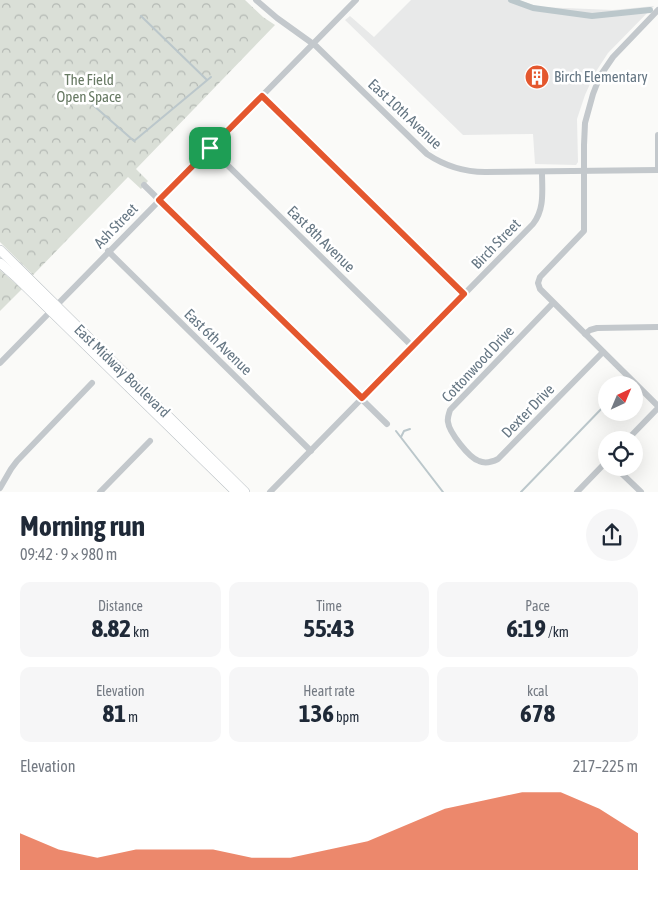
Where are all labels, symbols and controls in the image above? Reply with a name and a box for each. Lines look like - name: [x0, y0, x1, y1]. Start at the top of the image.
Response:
- building icon: Birch Elementary: [524, 64, 550, 90]
- place label: Birch Elementary: [554, 68, 648, 85]
- park label: The Field Open Space: [57, 71, 122, 105]
- street label: East 10th Avenue: [365, 75, 446, 152]
- pin: [189, 127, 231, 169]
- icon: arrive: [196, 134, 224, 162]
- street label: Ash Street: [90, 200, 141, 251]
- street label: East 8th Avenue: [284, 202, 359, 275]
- street label: Birch Street: [468, 215, 524, 272]
- street label: East 6th Avenue: [181, 305, 256, 378]
- street label: East Midway Boulevard: [71, 321, 174, 421]
- street label: Cottonwood Drive: [438, 322, 517, 405]
- north arrow: [598, 376, 642, 421]
- map controls: [598, 376, 643, 476]
- street label: Dexter Drive: [498, 380, 557, 441]
- button: locate: [598, 431, 643, 476]
- button: share: [586, 509, 638, 561]
- text: Morning run: [20, 510, 145, 542]
- text: 09:42 · 9 × 980 m: [20, 545, 117, 563]
- text: Distance: [98, 598, 143, 614]
- text: Time: [316, 598, 342, 614]
- text: Pace: [525, 598, 550, 614]
- text: 8.82: [91, 614, 131, 642]
- text: 55:43: [303, 614, 355, 642]
- text: 6:19: [506, 614, 546, 642]
- text: km: [131, 624, 149, 640]
- text: /km: [546, 624, 569, 640]
- text: Elevation: [96, 683, 145, 699]
- text: Heart rate: [303, 683, 355, 699]
- text: kcal: [527, 683, 548, 699]
- text: 81: [103, 699, 126, 727]
- text: 136: [299, 699, 334, 727]
- text: 678: [520, 699, 555, 727]
- text: m: [126, 709, 138, 725]
- text: bpm: [334, 709, 359, 725]
- text: Elevation: [20, 757, 75, 775]
- text: 217–225 m: [573, 757, 638, 775]

